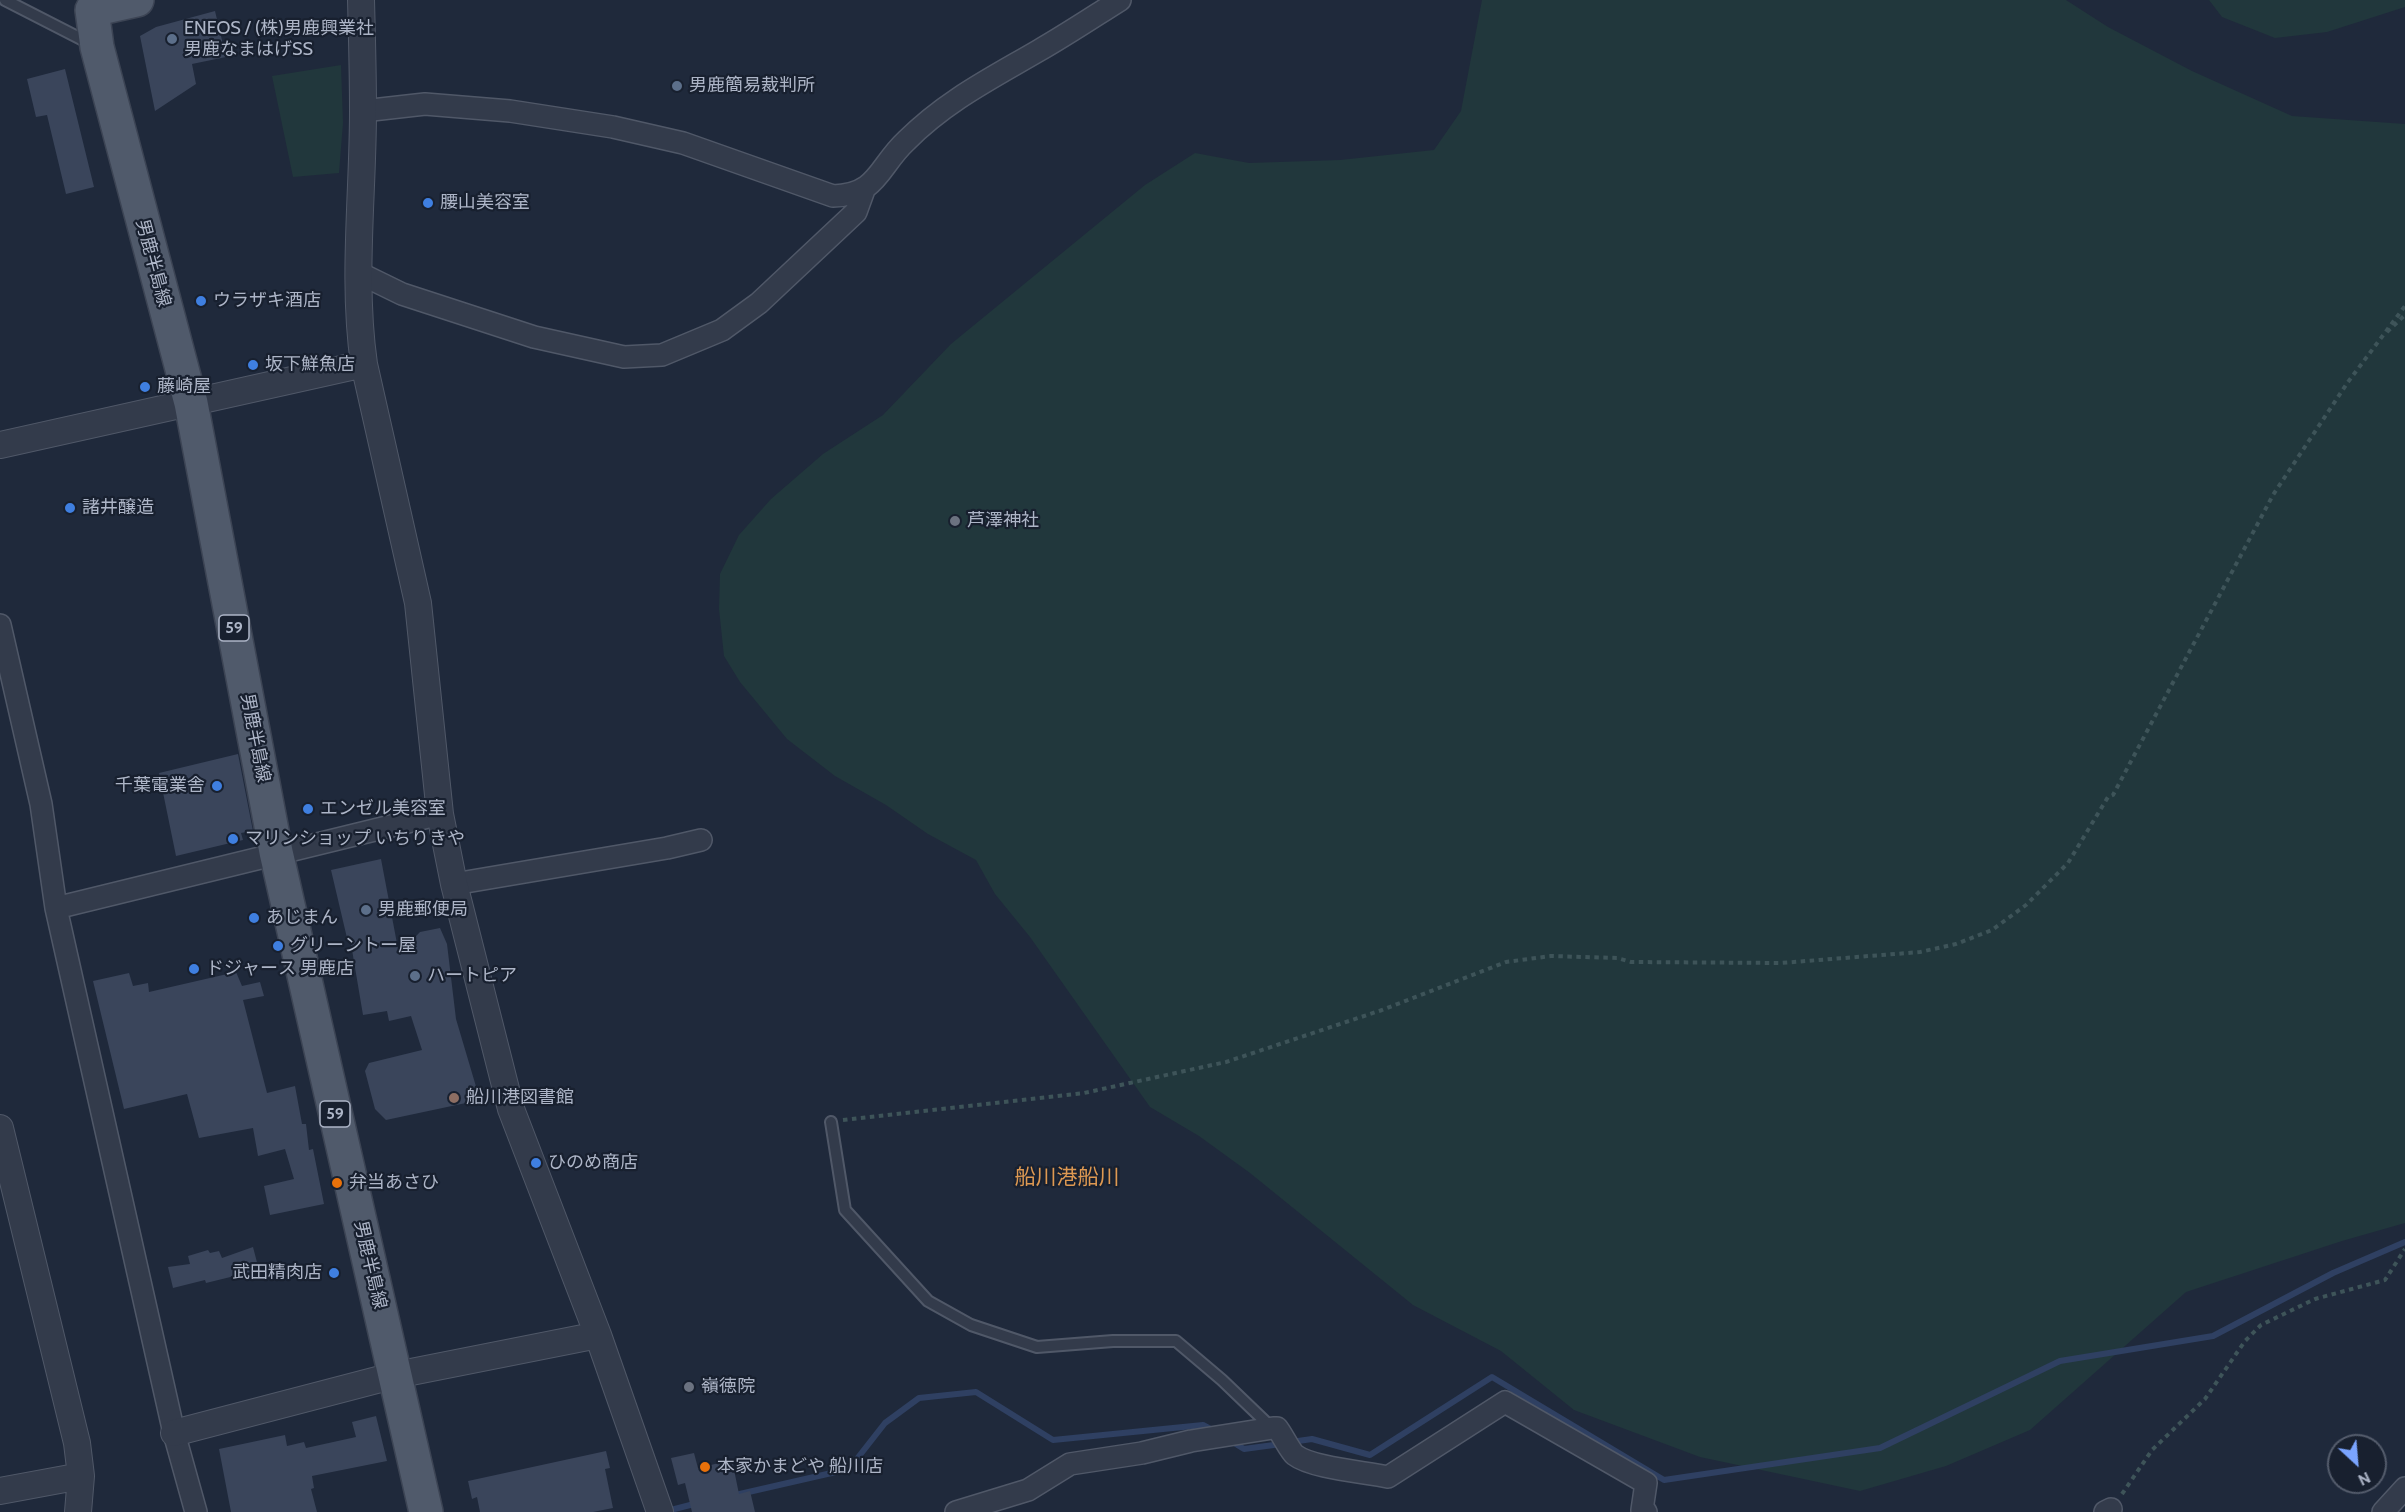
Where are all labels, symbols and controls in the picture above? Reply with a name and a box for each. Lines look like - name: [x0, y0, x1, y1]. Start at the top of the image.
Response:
- place label: ENEOS / (株)男鹿興業社 男鹿なまはげSS: [184, 18, 374, 60]
- marker: ENEOS / (株)男鹿興業社 男鹿なまはげSS: [165, 32, 179, 46]
- place label: 男鹿簡易裁判所: [689, 75, 815, 97]
- marker: 男鹿簡易裁判所: [670, 79, 684, 93]
- place label: 腰山美容室: [440, 192, 530, 214]
- marker: 腰山美容室: [421, 196, 435, 210]
- street label: 男鹿半島線: [131, 217, 175, 309]
- place label: ウラザキ酒店: [213, 290, 321, 312]
- marker: ウラザキ酒店: [194, 294, 208, 308]
- place label: 坂下鮮魚店: [265, 354, 355, 376]
- marker: 坂下鮮魚店: [246, 358, 260, 372]
- place label: 藤崎屋: [157, 376, 211, 398]
- marker: 藤崎屋: [138, 380, 152, 394]
- place label: 諸井醸造: [82, 497, 154, 519]
- marker: 諸井醸造: [63, 501, 77, 515]
- place label: 芦澤神社: [967, 510, 1039, 532]
- marker: 芦澤神社: [948, 514, 962, 528]
- road number: 59: [219, 615, 249, 641]
- street label: 男鹿半島線: [236, 692, 274, 784]
- place label: 千葉電業舎: [115, 775, 205, 797]
- marker: 千葉電業舎: [210, 779, 224, 793]
- place label: エンゼル美容室: [320, 798, 446, 820]
- marker: エンゼル美容室: [301, 802, 315, 816]
- place label: マリンショップ いちりきや: [245, 828, 465, 850]
- marker: マリンショップ いちりきや: [226, 832, 240, 846]
- place label: 男鹿郵便局: [378, 899, 468, 921]
- marker: 男鹿郵便局: [359, 903, 373, 917]
- place label: あじまん: [266, 907, 338, 929]
- marker: あじまん: [247, 911, 261, 925]
- place label: グリーントー屋: [290, 935, 416, 957]
- marker: グリーントー屋: [271, 939, 285, 953]
- place label: ドジャース 男鹿店: [206, 958, 354, 980]
- marker: ドジャース 男鹿店: [187, 962, 201, 976]
- place label: ハートピア: [427, 965, 517, 987]
- marker: ハートピア: [408, 969, 422, 983]
- place label: 船川港図書館: [466, 1087, 574, 1109]
- marker: 船川港図書館: [447, 1091, 461, 1105]
- road number: 59: [320, 1101, 350, 1127]
- place label: ひのめ商店: [548, 1152, 638, 1174]
- marker: ひのめ商店: [529, 1156, 543, 1170]
- district label: 船川港船川: [1015, 1165, 1119, 1191]
- place label: 弁当あさひ: [349, 1172, 439, 1194]
- marker: 弁当あさひ: [330, 1176, 344, 1190]
- street label: 男鹿半島線: [349, 1219, 391, 1311]
- place label: 武田精肉店: [232, 1262, 322, 1284]
- marker: 武田精肉店: [327, 1266, 341, 1280]
- place label: 嶺徳院: [701, 1376, 755, 1398]
- marker: 嶺徳院: [682, 1380, 696, 1394]
- north arrow: [2327, 1434, 2387, 1494]
- place label: 本家かまどや 船川店: [717, 1456, 883, 1478]
- marker: 本家かまどや 船川店: [698, 1460, 712, 1474]
- text: N: [2355, 1468, 2373, 1490]

